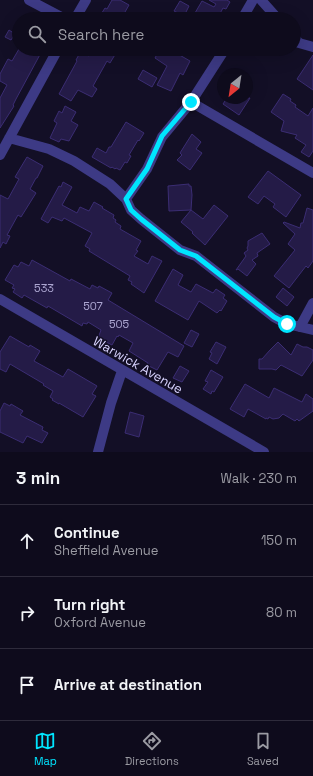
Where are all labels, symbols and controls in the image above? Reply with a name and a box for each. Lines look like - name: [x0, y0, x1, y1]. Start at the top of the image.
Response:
- search box: [12, 12, 301, 56]
- icon: search: [26, 23, 48, 45]
- text: Search here: [58, 25, 144, 44]
- north arrow: [217, 68, 253, 104]
- route end: [182, 93, 200, 111]
- house number: 533: [34, 281, 54, 295]
- house number: 507: [83, 299, 103, 313]
- route start: [278, 315, 296, 333]
- house number: 505: [109, 317, 130, 331]
- street label: Warwick Avenue: [90, 332, 186, 398]
- text: 3 min: [16, 467, 60, 489]
- text: Walk · 230 m: [220, 470, 297, 487]
- text: Continue: [54, 523, 120, 542]
- icon: ahead: [16, 530, 38, 552]
- text: 150 m: [261, 532, 297, 549]
- text: Sheffield Avenue: [54, 542, 159, 559]
- text: Turn right: [54, 595, 125, 614]
- icon: right: [16, 602, 38, 624]
- text: 80 m: [266, 604, 297, 621]
- text: Oxford Avenue: [54, 614, 146, 631]
- icon: arrive: [16, 674, 38, 696]
- text: Arrive at destination: [54, 675, 202, 694]
- tab: Map: [34, 730, 57, 768]
- tab: Directions: [125, 730, 179, 768]
- tab: Saved: [247, 730, 279, 768]

